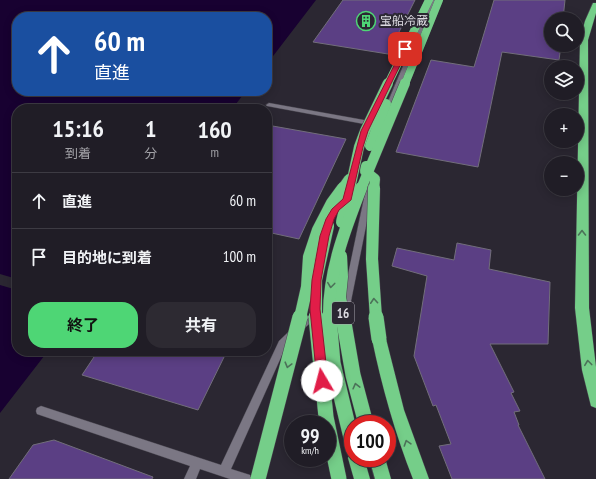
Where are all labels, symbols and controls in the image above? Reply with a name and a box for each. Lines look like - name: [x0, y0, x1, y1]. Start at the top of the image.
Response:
- building icon: 宝船冷蔵: [355, 10, 377, 32]
- map controls: [544, 12, 584, 196]
- button: search: [544, 12, 584, 52]
- place label: 宝船冷蔵: [380, 13, 428, 28]
- text: 60 m: [94, 22, 145, 59]
- icon: ahead: [28, 28, 80, 80]
- pin: [388, 32, 422, 66]
- icon: arrive: [394, 38, 416, 60]
- button: layers: [544, 60, 584, 100]
- text: 直進: [94, 61, 130, 84]
- button: +: [544, 108, 584, 148]
- text: 15:16: [52, 113, 104, 144]
- text: 1: [145, 113, 156, 144]
- text: 160: [197, 114, 232, 145]
- text: m: [210, 144, 219, 161]
- text: 到着: [65, 145, 91, 162]
- text: 分: [144, 145, 157, 162]
- button: −: [544, 156, 584, 196]
- icon: ahead: [28, 190, 50, 212]
- text: 60 m: [230, 191, 256, 210]
- text: 直進: [62, 192, 92, 211]
- one-way arrow: [578, 230, 586, 236]
- icon: arrive: [28, 246, 50, 268]
- text: 100 m: [223, 247, 256, 266]
- text: 目的地に到着: [62, 248, 152, 267]
- one-way arrow: [327, 282, 336, 288]
- one-way arrow: [369, 298, 378, 304]
- button: 終了: [28, 302, 138, 348]
- button: 共有: [146, 302, 256, 348]
- road number: 16: [332, 302, 354, 324]
- position arrow: [301, 360, 343, 402]
- one-way arrow: [584, 360, 593, 366]
- one-way arrow: [284, 361, 293, 368]
- one-way arrow: [352, 383, 361, 390]
- speed limit sign: 100: [344, 415, 396, 467]
- text: 99: [300, 423, 320, 449]
- one-way arrow: [403, 439, 412, 446]
- text: km/h: [301, 444, 319, 457]

